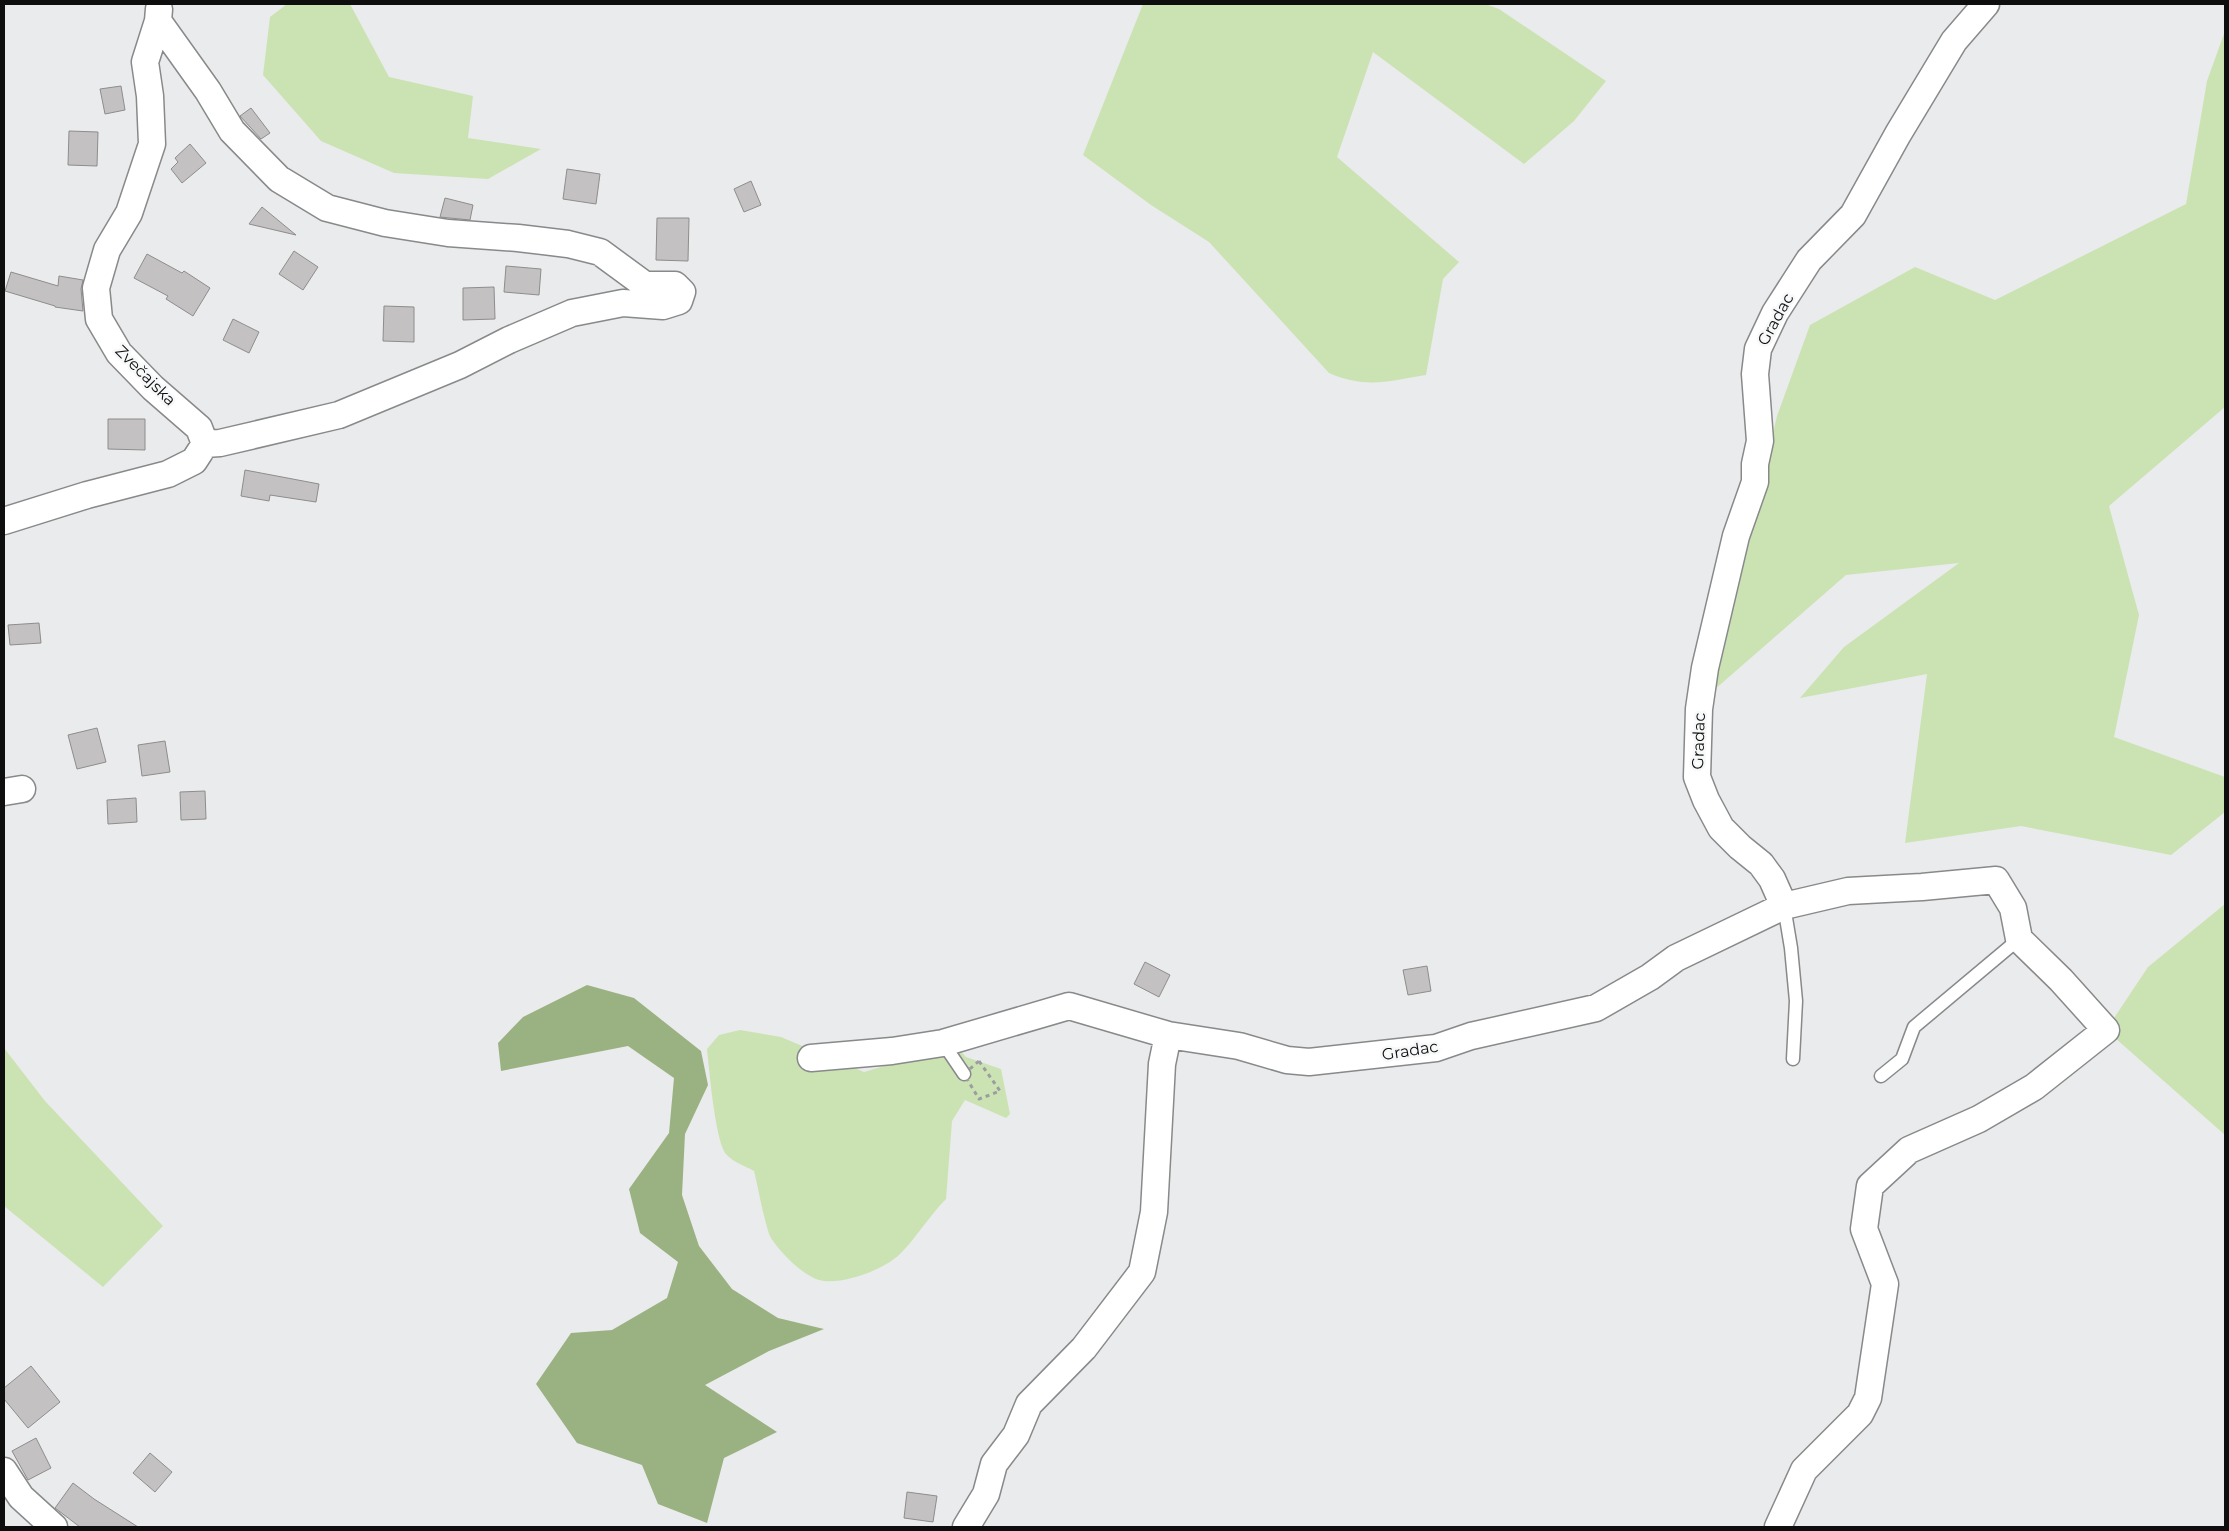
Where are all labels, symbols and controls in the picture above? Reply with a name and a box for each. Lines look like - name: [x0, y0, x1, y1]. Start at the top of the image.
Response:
- street label: Gradac: [1753, 290, 1798, 349]
- street label: Zvečajska: [111, 341, 180, 410]
- street label: Gradac: [1688, 712, 1709, 770]
- street label: Gradac: [1381, 1037, 1440, 1064]

